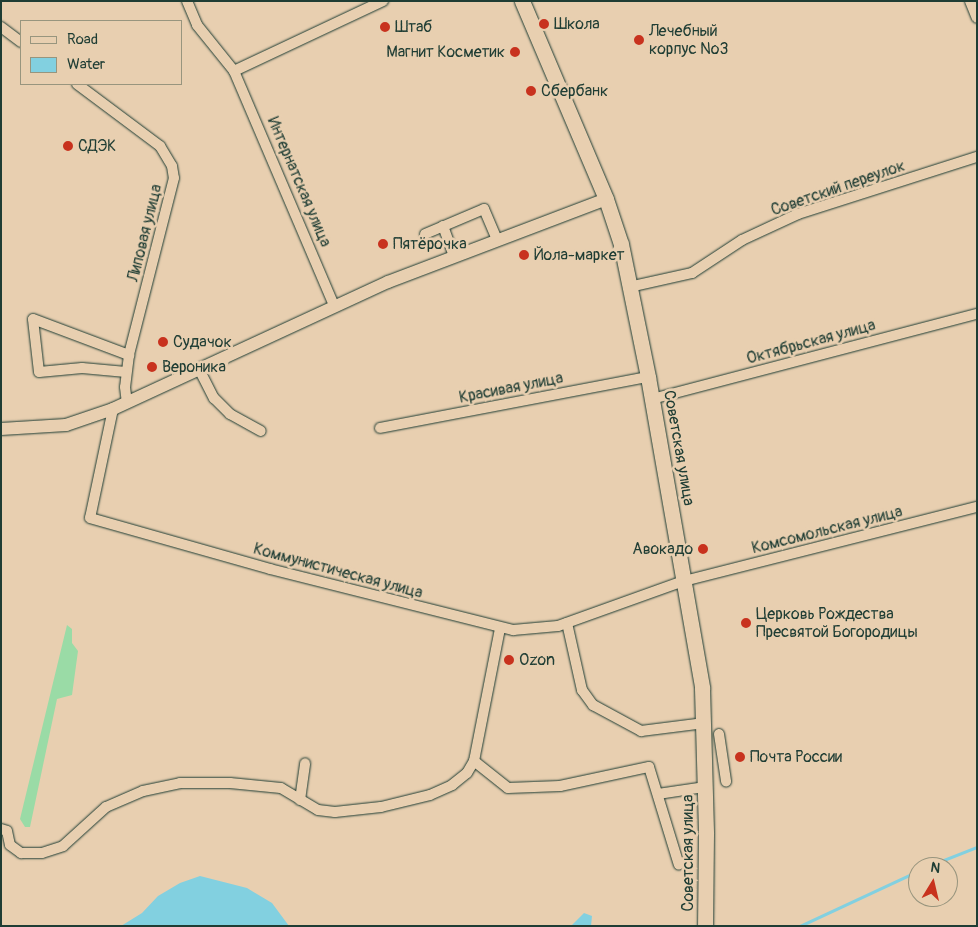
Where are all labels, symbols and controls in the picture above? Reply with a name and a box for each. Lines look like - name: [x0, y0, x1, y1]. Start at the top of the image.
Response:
- place label: Школа: [554, 14, 600, 34]
- place label: Штаб: [395, 17, 432, 37]
- marker: Школа: [538, 18, 550, 30]
- legend: [20, 20, 182, 85]
- marker: Штаб: [379, 21, 391, 33]
- place label: Лечебный корпус №3: [649, 21, 728, 59]
- text: Road: [67, 30, 98, 49]
- marker: Лечебный корпус №3: [633, 34, 645, 46]
- place label: Магнит Косметик: [386, 42, 505, 62]
- marker: Магнит Косметик: [509, 46, 521, 58]
- text: Water: [67, 55, 105, 74]
- place label: Сбербанк: [541, 81, 608, 101]
- marker: Сбербанк: [525, 85, 537, 97]
- street label: Интернатская улица: [263, 114, 335, 250]
- place label: СДЭК: [78, 136, 116, 156]
- marker: СДЭК: [62, 140, 74, 152]
- street label: Советский переулок: [768, 156, 908, 220]
- street label: Липовая улица: [124, 182, 166, 284]
- place label: Пятёрочка: [393, 234, 467, 254]
- marker: Пятёрочка: [377, 238, 389, 250]
- place label: Йола-маркет: [534, 245, 625, 265]
- marker: Йола-маркет: [518, 249, 530, 261]
- street label: Октябрьская улица: [744, 316, 878, 368]
- place label: Судачок: [173, 332, 232, 352]
- marker: Судачок: [157, 336, 169, 348]
- place label: Вероника: [162, 357, 226, 377]
- marker: Вероника: [146, 361, 158, 373]
- street label: Красивая улица: [457, 369, 565, 407]
- street label: Советская улица: [659, 389, 699, 507]
- street label: Комсомольская улица: [750, 502, 904, 558]
- street label: Коммунистическая улица: [251, 539, 425, 603]
- place label: Авокадо: [632, 539, 693, 559]
- marker: Авокадо: [697, 543, 709, 555]
- place label: Церковь Рождества Пресвятой Богородицы: [756, 604, 918, 642]
- marker: Церковь Рождества Пресвятой Богородицы: [740, 617, 752, 629]
- place label: Ozon: [519, 650, 555, 670]
- marker: Ozon: [503, 654, 515, 666]
- place label: Почта России: [750, 747, 842, 767]
- marker: Почта России: [734, 751, 746, 763]
- street label: Советская улица: [678, 795, 698, 911]
- north arrow: [908, 857, 958, 907]
- text: N: [929, 859, 941, 877]

